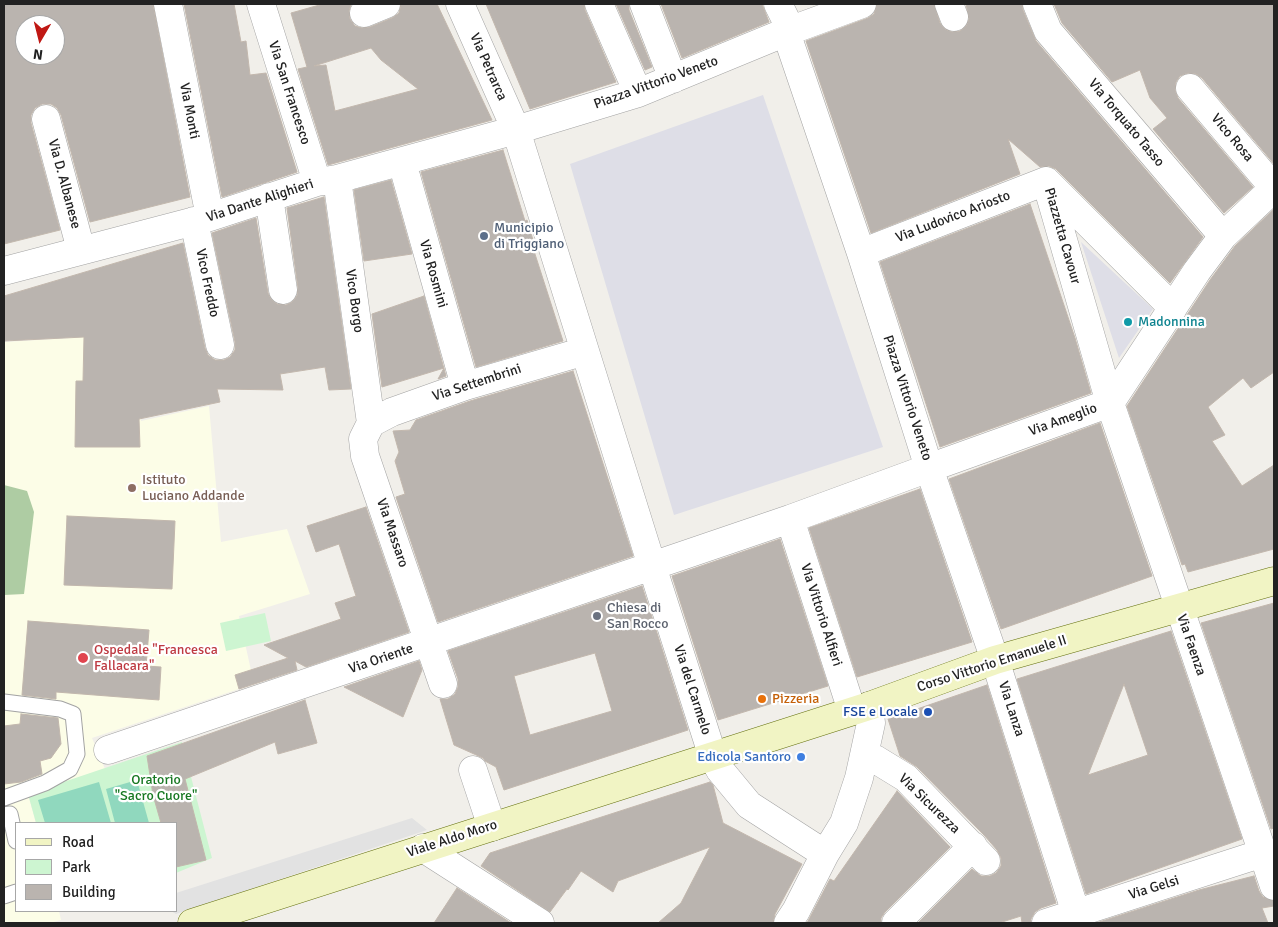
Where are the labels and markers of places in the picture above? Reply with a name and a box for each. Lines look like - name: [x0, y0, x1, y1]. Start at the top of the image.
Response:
- place label: Municipio di Triggiano: [494, 220, 564, 252]
- marker: Municipio di Triggiano: [478, 230, 490, 242]
- place label: Madonnina: [1138, 314, 1205, 330]
- marker: Madonnina: [1122, 316, 1134, 328]
- place label: Istituto Luciano Addande: [142, 472, 245, 504]
- marker: Istituto Luciano Addande: [126, 482, 138, 494]
- place label: Chiesa di San Rocco: [607, 600, 668, 632]
- marker: Chiesa di San Rocco: [591, 610, 603, 622]
- place label: Ospedale "Francesca Fallacara": [94, 642, 218, 674]
- marker: Ospedale "Francesca Fallacara": [76, 651, 90, 665]
- place label: Pizzeria: [772, 691, 819, 707]
- marker: Pizzeria: [756, 693, 768, 705]
- place label: FSE e Locale: [843, 704, 918, 720]
- marker: FSE e Locale: [922, 706, 934, 718]
- place label: Edicola Santoro: [697, 749, 791, 765]
- marker: Edicola Santoro: [795, 751, 807, 763]

